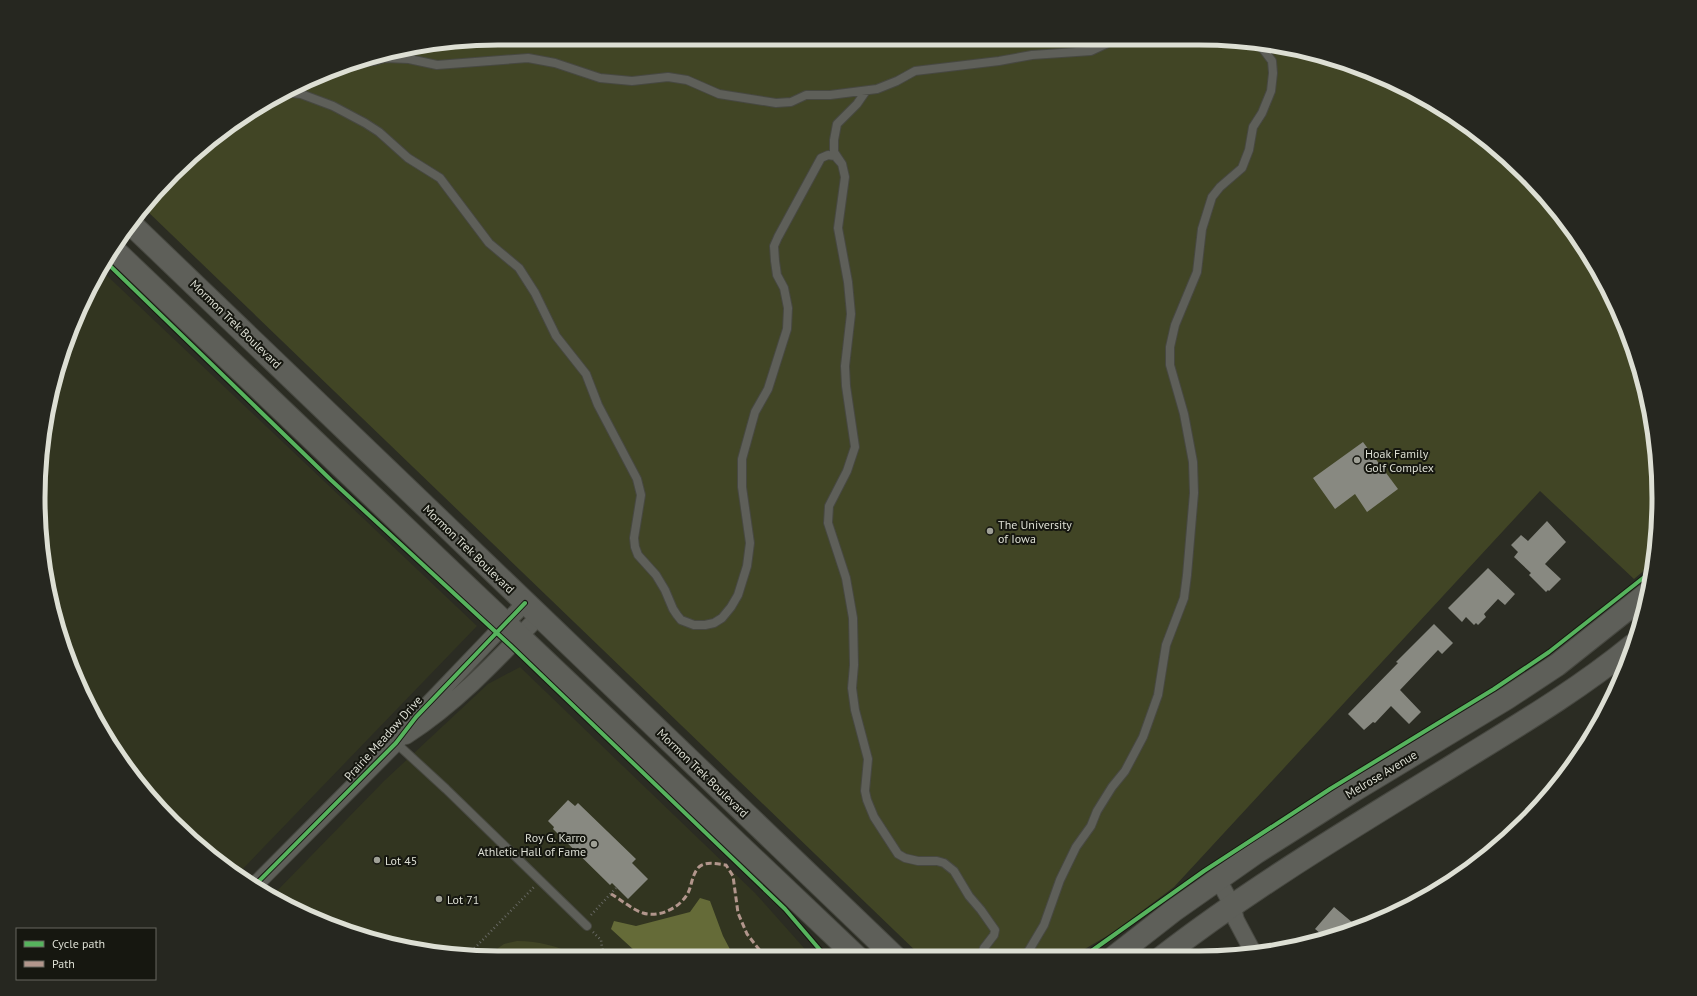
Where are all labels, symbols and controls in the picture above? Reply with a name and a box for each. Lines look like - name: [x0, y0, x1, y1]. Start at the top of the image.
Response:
- street label: Mormon Trek Boulevard: [187, 276, 285, 372]
- place label: Hoak Family Golf Complex: [1365, 446, 1434, 475]
- marker: Hoak Family Golf Complex: [1352, 455, 1362, 465]
- street label: Mormon Trek Boulevard: [420, 501, 518, 597]
- place label: The University of Iowa: [998, 517, 1072, 546]
- marker: The University of Iowa: [985, 526, 995, 536]
- street label: Prairie Meadow Drive: [341, 692, 425, 784]
- street label: Mormon Trek Boulevard: [654, 725, 752, 821]
- street label: Melrose Avenue: [1342, 747, 1420, 801]
- place label: Roy G. Karro Athletic Hall of Fame: [478, 830, 586, 859]
- marker: Roy G. Karro Athletic Hall of Fame: [589, 839, 599, 849]
- place label: Lot 45: [385, 853, 417, 868]
- marker: Lot 45: [372, 855, 382, 865]
- place label: Lot 71: [447, 892, 479, 907]
- marker: Lot 71: [434, 894, 444, 904]
- legend: [16, 928, 156, 980]
- text: Cycle path: [52, 936, 105, 951]
- text: Path: [52, 956, 75, 971]

